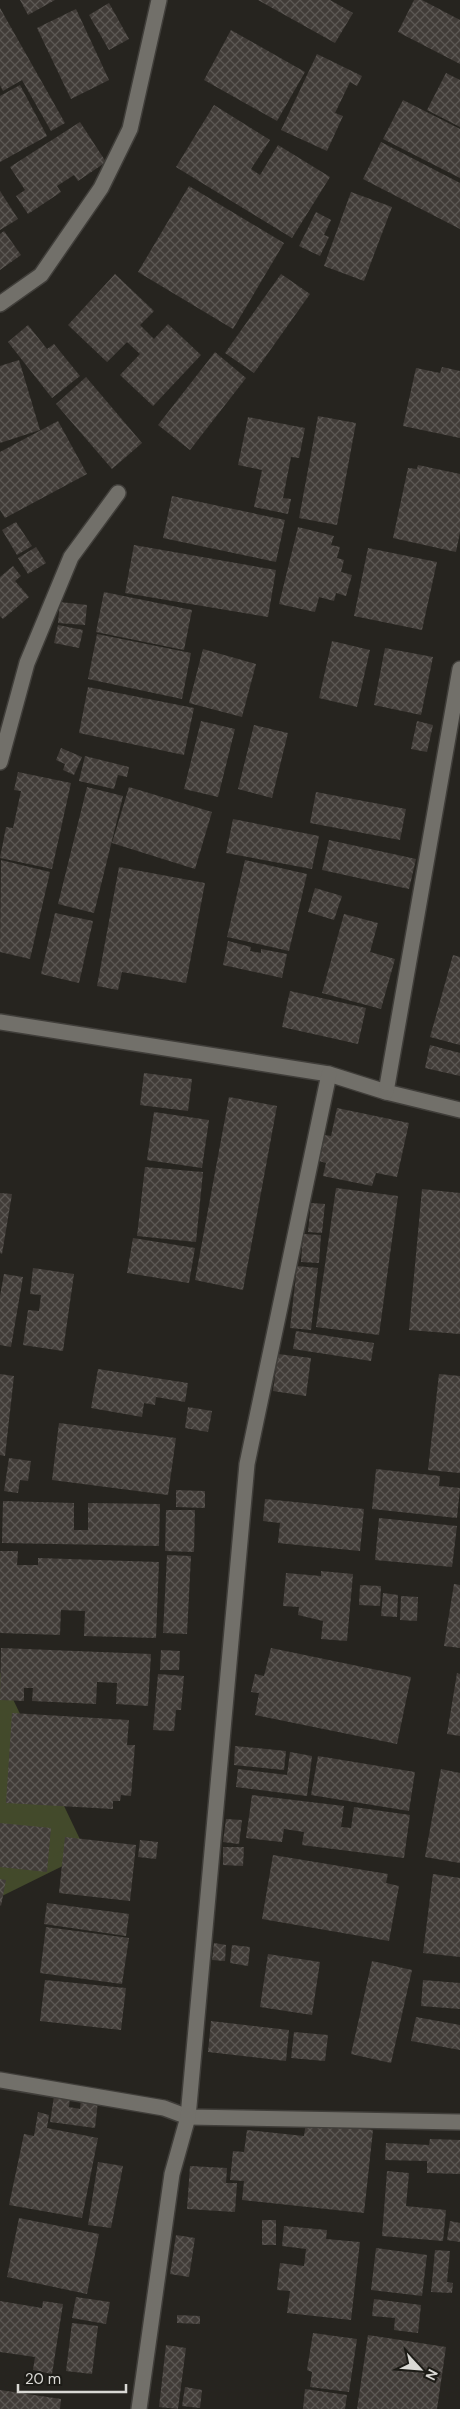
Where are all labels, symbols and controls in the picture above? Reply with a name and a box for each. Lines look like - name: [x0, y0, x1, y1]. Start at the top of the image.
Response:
- north arrow: [395, 2344, 445, 2394]
- scale bar: [18, 2362, 125, 2394]
- text: N: [421, 2366, 442, 2383]
- text: 20 m: [25, 2369, 61, 2389]

